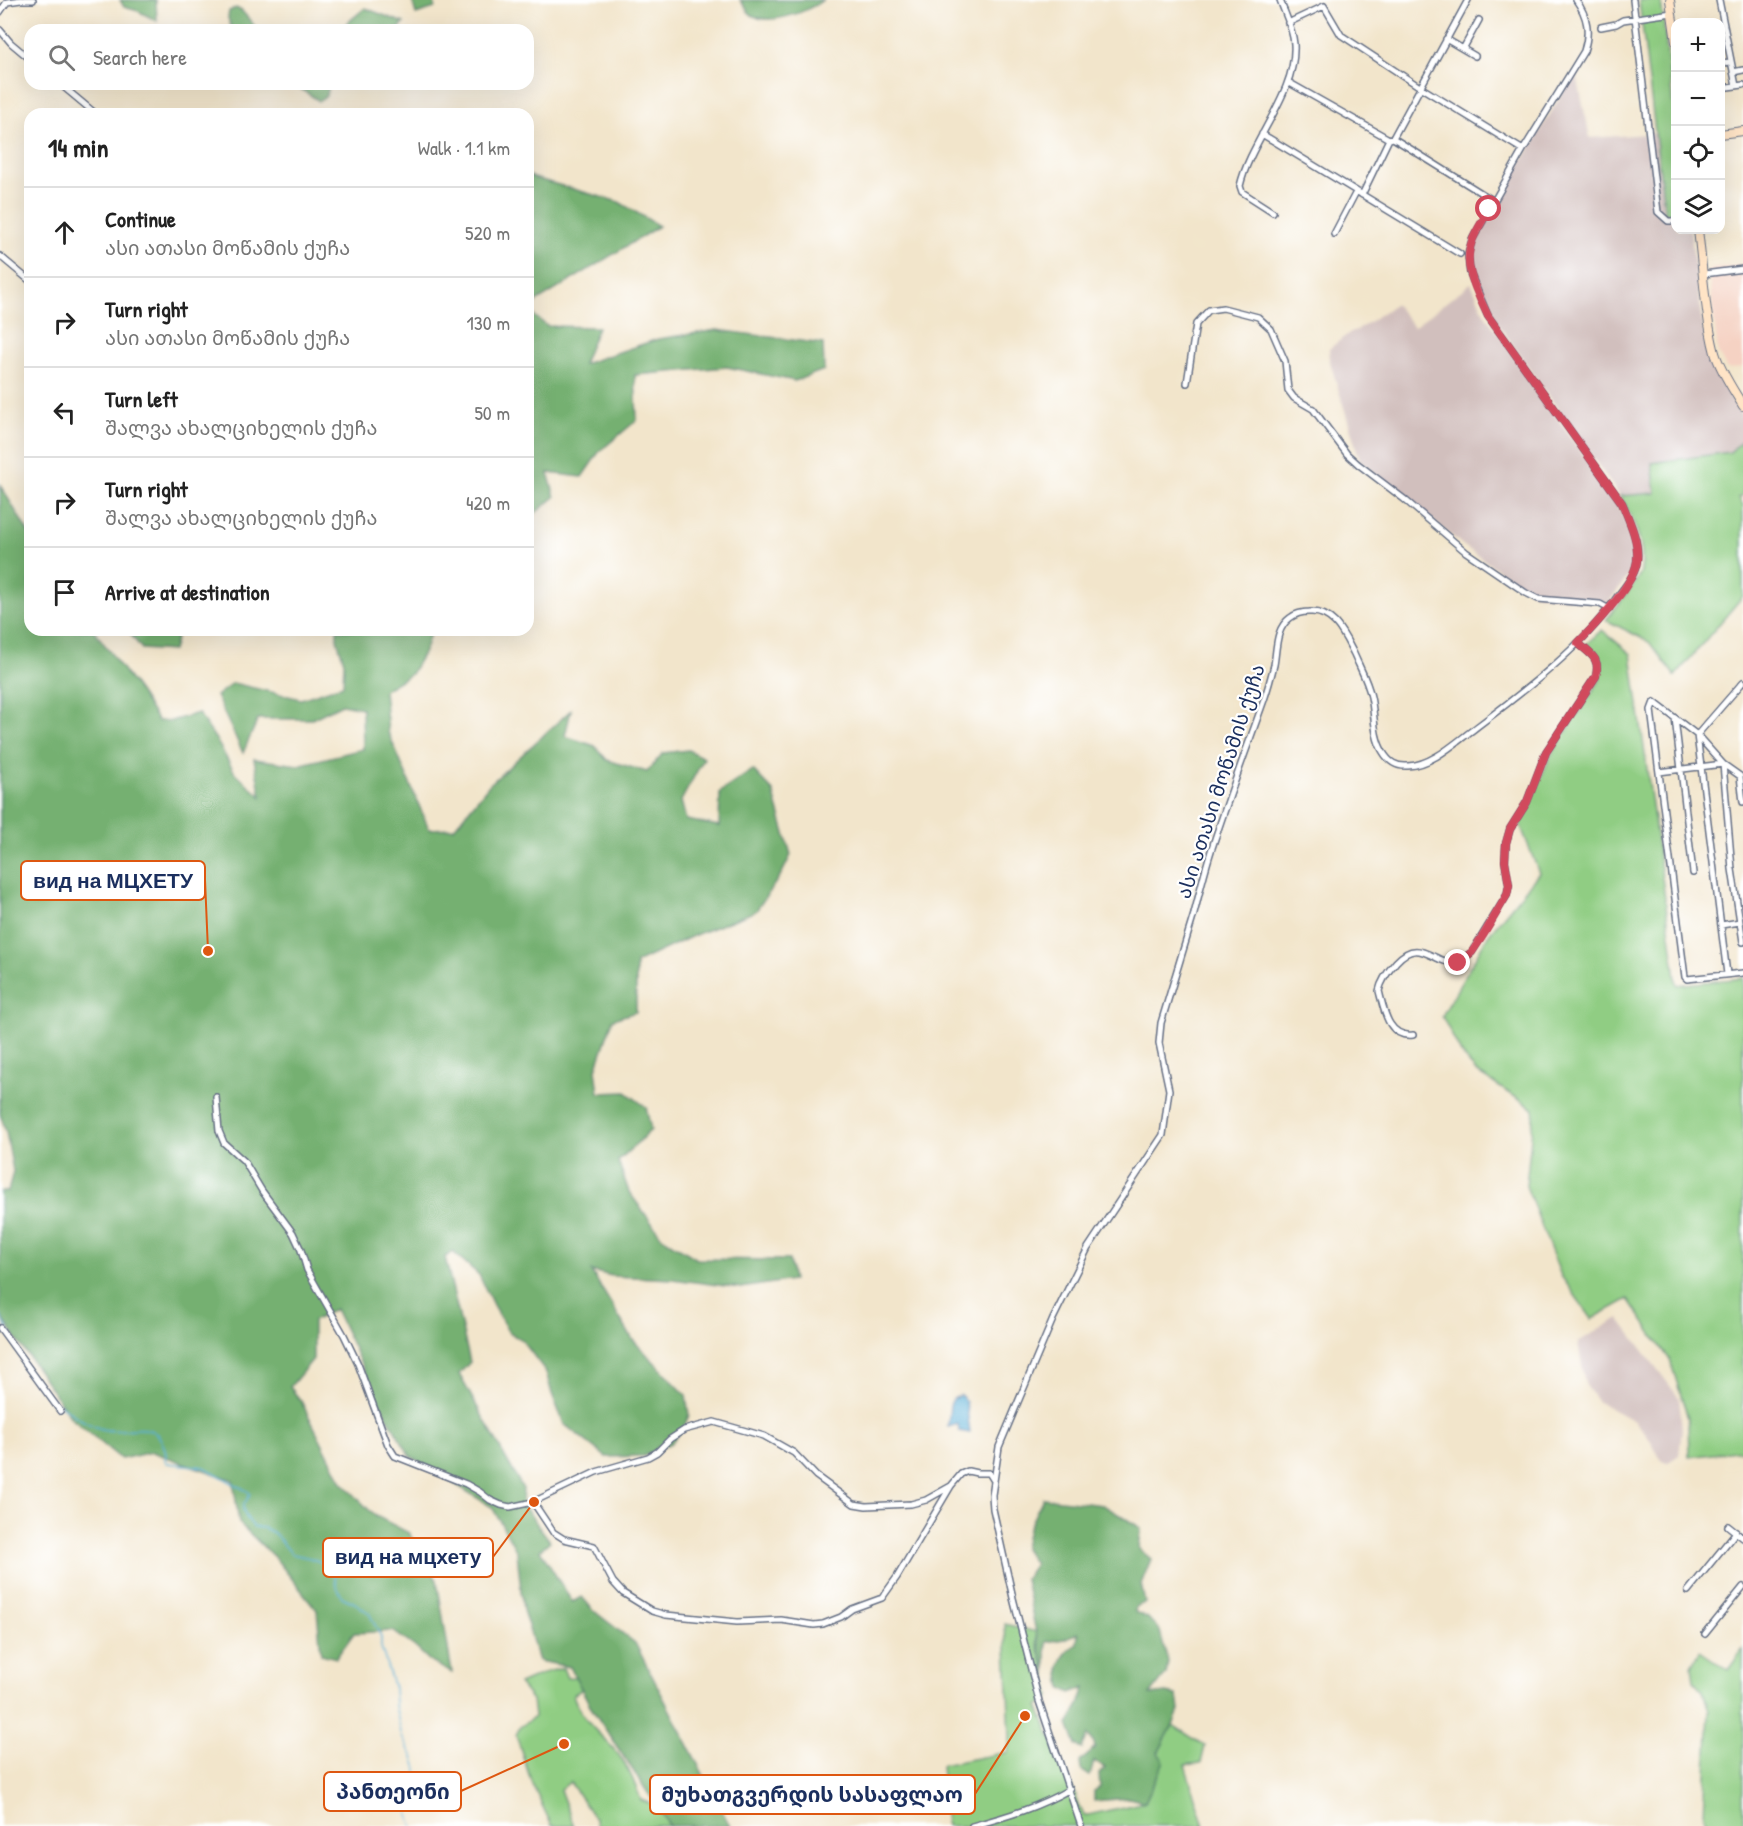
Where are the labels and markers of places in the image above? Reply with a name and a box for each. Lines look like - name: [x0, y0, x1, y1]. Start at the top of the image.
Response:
- callout: вид на МЦХЕТУ: [21, 861, 205, 900]
- callout: вид на мцхету: [323, 1538, 493, 1577]
- callout: პანთეონი: [324, 1772, 461, 1811]
- callout: მუხათგვერდის სასაფლაო: [650, 1775, 975, 1814]

